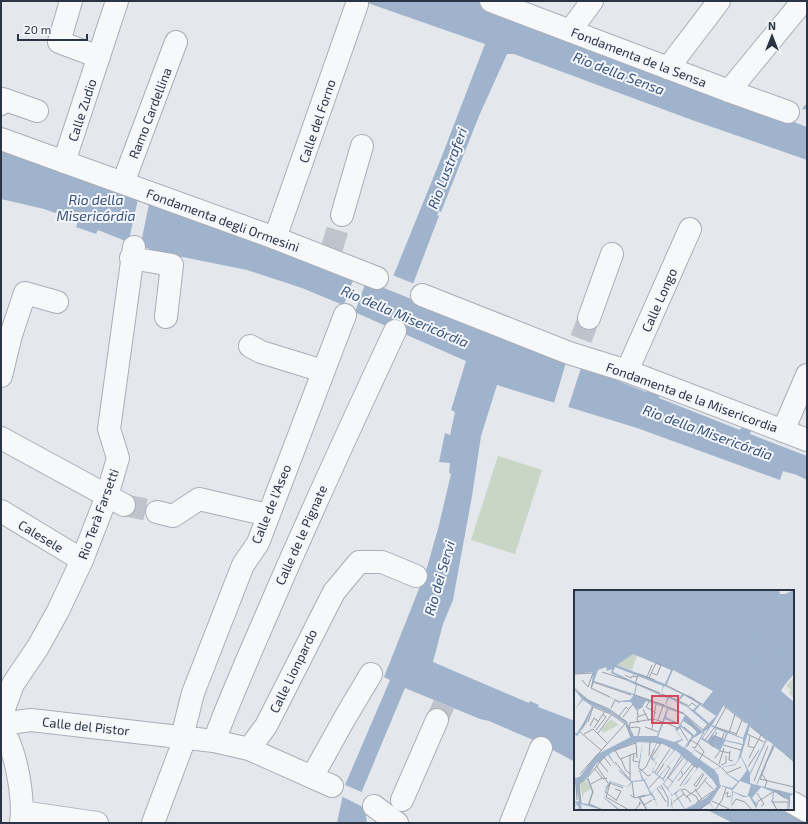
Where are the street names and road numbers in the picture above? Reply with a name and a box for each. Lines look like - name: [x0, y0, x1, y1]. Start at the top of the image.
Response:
- street label: Fondamenta de la Sensa: [569, 24, 709, 90]
- street label: Ramo Cardellina: [125, 65, 175, 161]
- street label: Calle Zudio: [64, 77, 100, 143]
- street label: Calle del Forno: [295, 77, 339, 165]
- street label: Fondamenta degli Ormesini: [144, 185, 302, 255]
- street label: Calle Longo: [638, 266, 680, 334]
- street label: Fondamenta de la Misericordia: [604, 358, 780, 436]
- street label: Calle de l'Aseo: [248, 462, 294, 546]
- street label: Rio Terà Farsetti: [74, 466, 122, 562]
- street label: Calle de le Pignate: [272, 482, 330, 588]
- street label: Calesele: [16, 516, 66, 556]
- street label: Calle Lionpardo: [266, 626, 320, 716]
- street label: Calle del Pistor: [41, 713, 131, 739]

